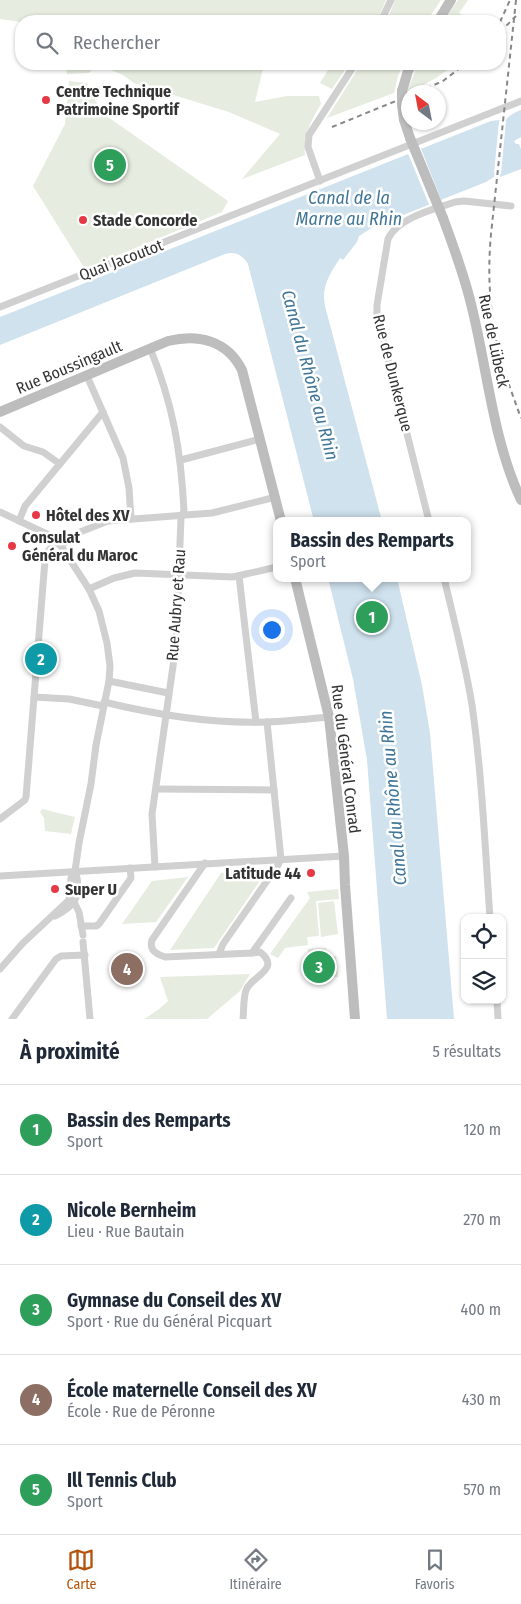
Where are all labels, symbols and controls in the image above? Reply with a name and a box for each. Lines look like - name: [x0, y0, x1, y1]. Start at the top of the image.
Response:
- search box: [15, 15, 506, 70]
- icon: search: [33, 29, 61, 57]
- text: Rechercher: [73, 31, 160, 54]
- place label: Centre Technique Patrimoine Sportif: [56, 82, 180, 119]
- north arrow: [401, 85, 446, 130]
- marker: Centre Technique Patrimoine Sportif: [40, 94, 52, 106]
- pin: 5: [94, 146, 126, 184]
- water label: Canal de la Marne au Rhin: [296, 187, 402, 230]
- place label: Stade Concorde: [93, 211, 197, 230]
- marker: Stade Concorde: [77, 214, 89, 226]
- street label: Quai Jacoutot: [76, 235, 166, 285]
- water label: Canal du Rhône au Rhin: [277, 288, 343, 462]
- street label: Rue de Lübeck: [475, 293, 513, 390]
- street label: Rue de Dunkerque: [369, 312, 417, 434]
- street label: Rue Boussingault: [13, 336, 125, 398]
- place label: Hôtel des XV: [46, 506, 130, 525]
- marker: Hôtel des XV: [30, 509, 42, 521]
- popup: [273, 517, 471, 582]
- place label: Consulat Général du Maroc: [22, 528, 138, 565]
- text: Bassin des Remparts: [290, 529, 454, 552]
- marker: Consulat Général du Maroc: [6, 540, 18, 552]
- street label: Rue Aubry et Rau: [163, 548, 189, 662]
- text: Sport: [290, 552, 326, 571]
- pin: 1: [356, 598, 388, 636]
- your location: [259, 617, 285, 643]
- pin: 2: [25, 640, 57, 678]
- street label: Rue du Général Conrad: [327, 684, 365, 834]
- water label: Canal du Rhône au Rhin: [374, 710, 412, 886]
- place label: Latitude 44: [225, 864, 301, 883]
- marker: Latitude 44: [305, 867, 317, 879]
- place label: Super U: [65, 880, 117, 899]
- marker: Super U: [49, 883, 61, 895]
- map controls: [461, 914, 506, 1004]
- button: locate: [461, 914, 506, 959]
- pin: 3: [303, 948, 335, 986]
- pin: 4: [111, 950, 143, 988]
- button: layers: [461, 959, 506, 1004]
- text: À proximité: [20, 1039, 120, 1065]
- text: 5 résultats: [432, 1042, 501, 1061]
- text: Bassin des Remparts: [67, 1109, 231, 1132]
- text: 1: [33, 1120, 39, 1139]
- text: 120 m: [463, 1120, 501, 1139]
- text: Sport: [67, 1132, 103, 1151]
- text: Nicole Bernheim: [67, 1199, 196, 1222]
- text: 2: [32, 1210, 40, 1229]
- text: 270 m: [463, 1210, 501, 1229]
- text: Lieu · Rue Bautain: [67, 1222, 184, 1241]
- text: Gymnase du Conseil des XV: [67, 1289, 281, 1312]
- text: 3: [32, 1300, 40, 1319]
- text: 400 m: [461, 1300, 501, 1319]
- text: Sport · Rue du Général Picquart: [67, 1312, 272, 1331]
- text: École maternelle Conseil des XV: [67, 1379, 317, 1402]
- text: 4: [32, 1390, 40, 1409]
- text: 430 m: [462, 1390, 501, 1409]
- text: École · Rue de Péronne: [67, 1402, 215, 1421]
- text: Ill Tennis Club: [67, 1469, 177, 1492]
- text: 5: [32, 1480, 40, 1499]
- text: 570 m: [463, 1480, 501, 1499]
- text: Sport: [67, 1492, 103, 1511]
- tab: Carte: [66, 1546, 96, 1593]
- tab: Itinéraire: [229, 1546, 282, 1593]
- tab: Favoris: [415, 1546, 455, 1593]

